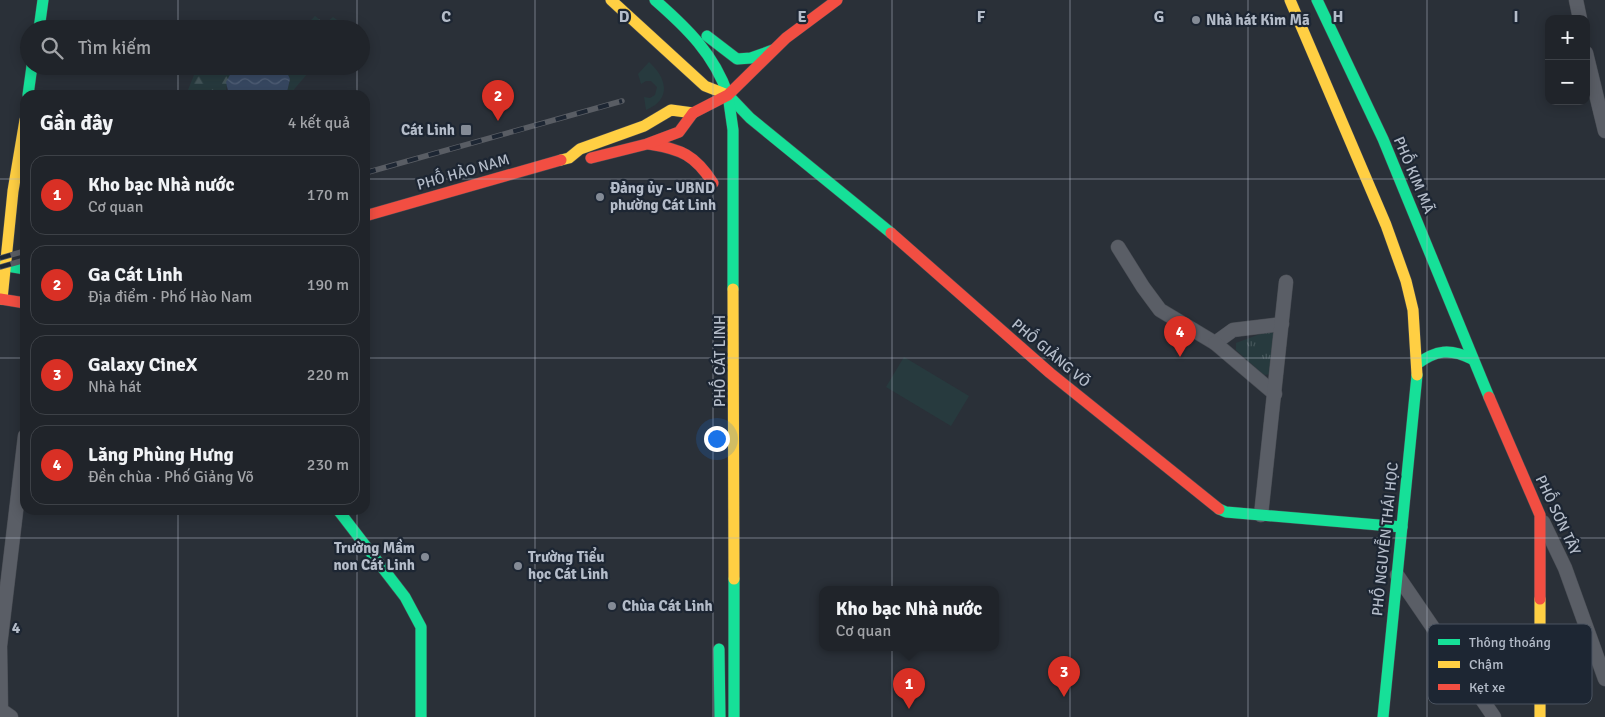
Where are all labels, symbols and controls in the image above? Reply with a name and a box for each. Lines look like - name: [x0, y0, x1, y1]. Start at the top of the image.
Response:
- text: C: [441, 7, 451, 27]
- text: D: [619, 7, 630, 27]
- text: E: [797, 7, 807, 27]
- text: F: [977, 7, 986, 27]
- text: G: [1154, 7, 1164, 27]
- text: H: [1333, 7, 1343, 27]
- text: I: [1513, 7, 1519, 27]
- place label: Nhà hát Kim Mã: [1206, 11, 1310, 29]
- marker: Nhà hát Kim Mã: [1190, 14, 1202, 26]
- map controls: [1545, 15, 1590, 105]
- button: +: [1545, 15, 1590, 60]
- search box: [20, 20, 370, 75]
- icon: search: [38, 34, 66, 62]
- text: Tìm kiếm: [78, 36, 151, 60]
- button: −: [1545, 60, 1590, 105]
- pin: 2: [482, 80, 514, 121]
- text: Gần đây: [40, 110, 113, 136]
- text: 4 kết quả: [288, 113, 350, 133]
- place label: Cát Linh: [401, 121, 455, 139]
- marker: Cát Linh: [459, 123, 473, 137]
- street label: PHỐ KIM MÃ: [1390, 133, 1441, 216]
- street label: PHỐ HÀO NAM: [414, 147, 511, 194]
- text: Kho bạc Nhà nước: [88, 173, 235, 197]
- place label: Đảng ủy - UBND phường Cát Linh: [610, 179, 716, 214]
- text: 1: [53, 185, 61, 205]
- text: 170 m: [307, 185, 349, 205]
- marker: Đảng ủy - UBND phường Cát Linh: [594, 191, 606, 203]
- text: Cơ quan: [88, 197, 143, 217]
- text: Ga Cát Linh: [88, 263, 183, 287]
- text: 2: [53, 275, 61, 295]
- text: 190 m: [307, 275, 349, 295]
- text: Địa điểm · Phố Hào Nam: [88, 287, 252, 307]
- street label: PHỐ GIẢNG VÕ: [1008, 313, 1096, 391]
- street label: PHỐ CÁT LINH: [708, 315, 729, 407]
- pin: 4: [1164, 316, 1196, 357]
- text: Galaxy CineX: [88, 353, 197, 377]
- text: 3: [53, 365, 61, 385]
- text: 220 m: [307, 365, 349, 385]
- text: Nhà hát: [88, 377, 141, 397]
- your location: [704, 426, 730, 452]
- text: Lăng Phùng Hưng: [88, 443, 234, 467]
- text: 4: [53, 455, 61, 475]
- text: 230 m: [307, 455, 349, 475]
- street label: PHỐ NGUYỄN THÁI HỌC: [1364, 461, 1402, 617]
- text: Đền chùa · Phố Giảng Võ: [88, 467, 254, 487]
- street label: PHỐ SƠN TÂY: [1532, 471, 1587, 558]
- place label: Trường Mầm non Cát Linh: [333, 538, 415, 574]
- place label: Trường Tiểu học Cát Linh: [528, 546, 608, 583]
- marker: Trường Mầm non Cát Linh: [419, 551, 431, 563]
- marker: Trường Tiểu học Cát Linh: [512, 560, 524, 572]
- popup: [819, 586, 999, 651]
- place label: Chùa Cát Linh: [622, 597, 713, 615]
- text: Kho bạc Nhà nước: [836, 597, 982, 621]
- marker: Chùa Cát Linh: [606, 600, 618, 612]
- text: 4: [12, 618, 21, 638]
- text: Cơ quan: [836, 621, 891, 641]
- legend: [1428, 624, 1592, 704]
- text: Thông thoáng: [1469, 634, 1551, 651]
- pin: 3: [1048, 656, 1080, 697]
- text: Chậm: [1469, 656, 1503, 673]
- pin: 1: [893, 668, 925, 709]
- text: Kẹt xe: [1469, 679, 1505, 696]

